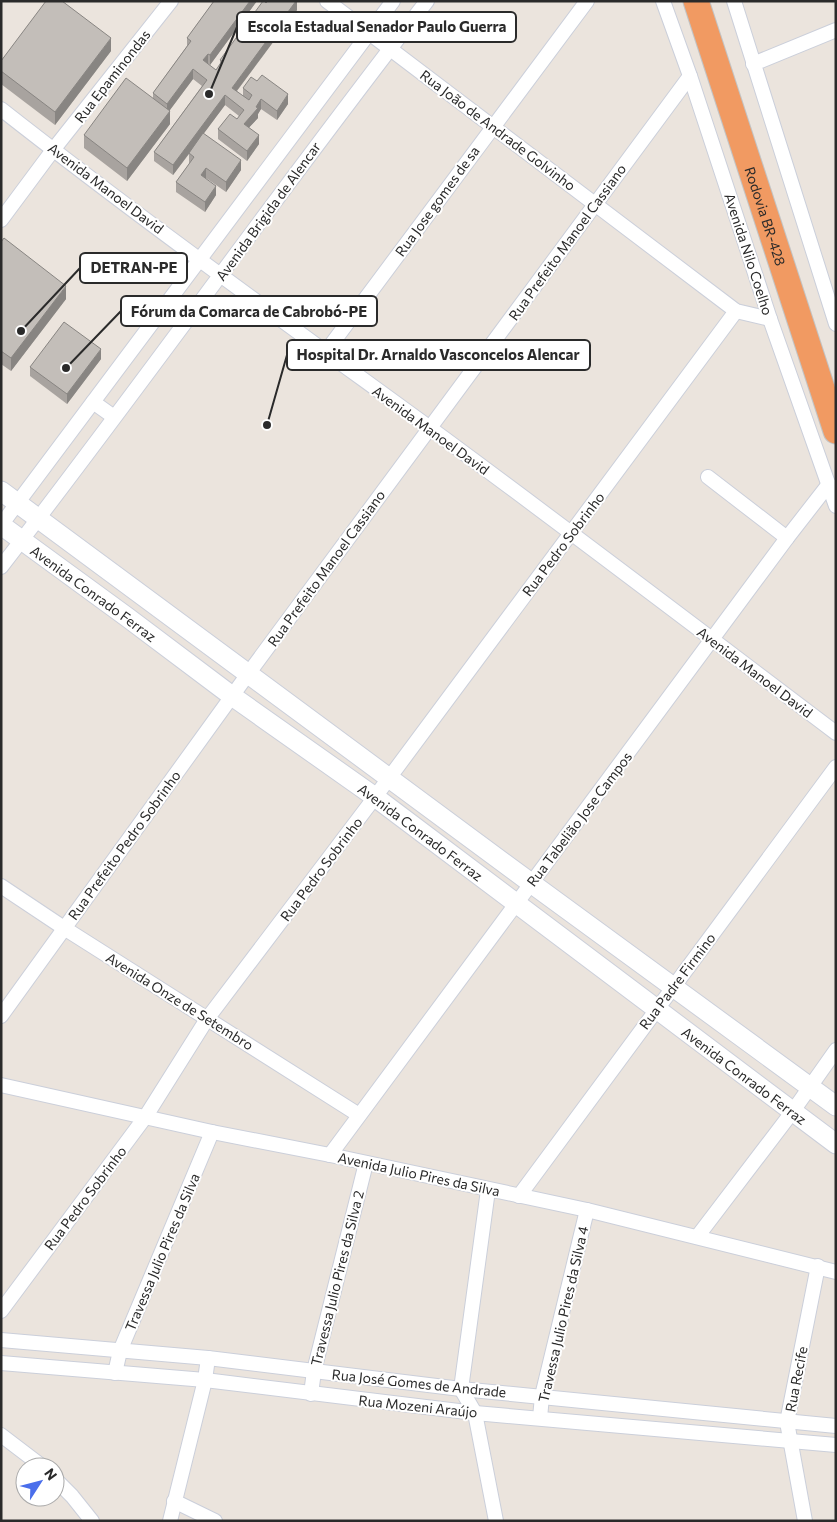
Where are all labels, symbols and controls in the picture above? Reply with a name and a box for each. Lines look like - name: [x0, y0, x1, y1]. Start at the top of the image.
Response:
- callout: Escola Estadual Senador Paulo Guerra: [237, 12, 516, 42]
- text: Escola Estadual Senador Paulo Guerra: [247, 17, 507, 35]
- street label: Rua Epaminondas: [71, 26, 153, 126]
- street label: Rua João de Andrade Golvinho: [417, 66, 579, 194]
- street label: Avenida Brigida de Alencar: [212, 138, 324, 284]
- street label: Avenida Manoel David: [45, 139, 167, 237]
- street label: Rua Jose gomes de sa: [391, 143, 483, 259]
- street label: Rua Prefeito Manoel Cassiano: [505, 161, 629, 323]
- street label: Rodovia BR-428: [742, 164, 790, 268]
- street label: Avenida Nilo Coelho: [721, 191, 777, 317]
- callout: DETRAN-PE: [80, 253, 187, 283]
- text: DETRAN-PE: [90, 258, 178, 276]
- callout: Fórum da Comarca de Cabrobó-PE: [121, 296, 377, 326]
- text: Fórum da Comarca de Cabrobó-PE: [131, 302, 367, 320]
- callout: Hospital Dr. Arnaldo Vasconcelos Alencar: [287, 340, 590, 370]
- text: Hospital Dr. Arnaldo Vasconcelos Alencar: [296, 345, 580, 363]
- street label: Avenida Manoel David: [369, 382, 493, 478]
- street label: Rua Prefeito Manoel Cassiano: [264, 487, 388, 649]
- street label: Rua Pedro Sobrinho: [518, 489, 608, 599]
- street label: Avenida Conrado Ferraz: [28, 541, 160, 645]
- street label: Avenida Manoel David: [694, 623, 816, 721]
- street label: Rua Tabelião Jose Campos: [523, 748, 635, 890]
- street label: Rua Prefeito Pedro Sobrinho: [64, 767, 184, 923]
- street label: Avenida Conrado Ferraz: [355, 780, 487, 884]
- street label: Rua Pedro Sobrinho: [276, 814, 366, 924]
- street label: Rua Padre Firmino: [635, 930, 719, 1032]
- street label: Avenida Onze de Setembro: [103, 949, 257, 1053]
- street label: Avenida Conrado Ferraz: [679, 1023, 810, 1128]
- street label: Rua Pedro Sobrinho: [40, 1143, 130, 1253]
- street label: Avenida Julio Pires da Silva: [336, 1149, 502, 1199]
- street label: Travessa Julio Pires da Silva: [121, 1171, 203, 1333]
- street label: Travessa Julio Pires da Silva 2: [307, 1188, 367, 1367]
- street label: Travessa Julio Pires da Silva 4: [534, 1224, 592, 1404]
- street label: Rua Recife: [781, 1345, 811, 1413]
- street label: Rua José Gomes de Andrade: [331, 1365, 507, 1401]
- street label: Rua Mozeni Araújo: [358, 1391, 478, 1421]
- north arrow: [15, 1457, 65, 1507]
- text: N: [41, 1465, 61, 1483]

